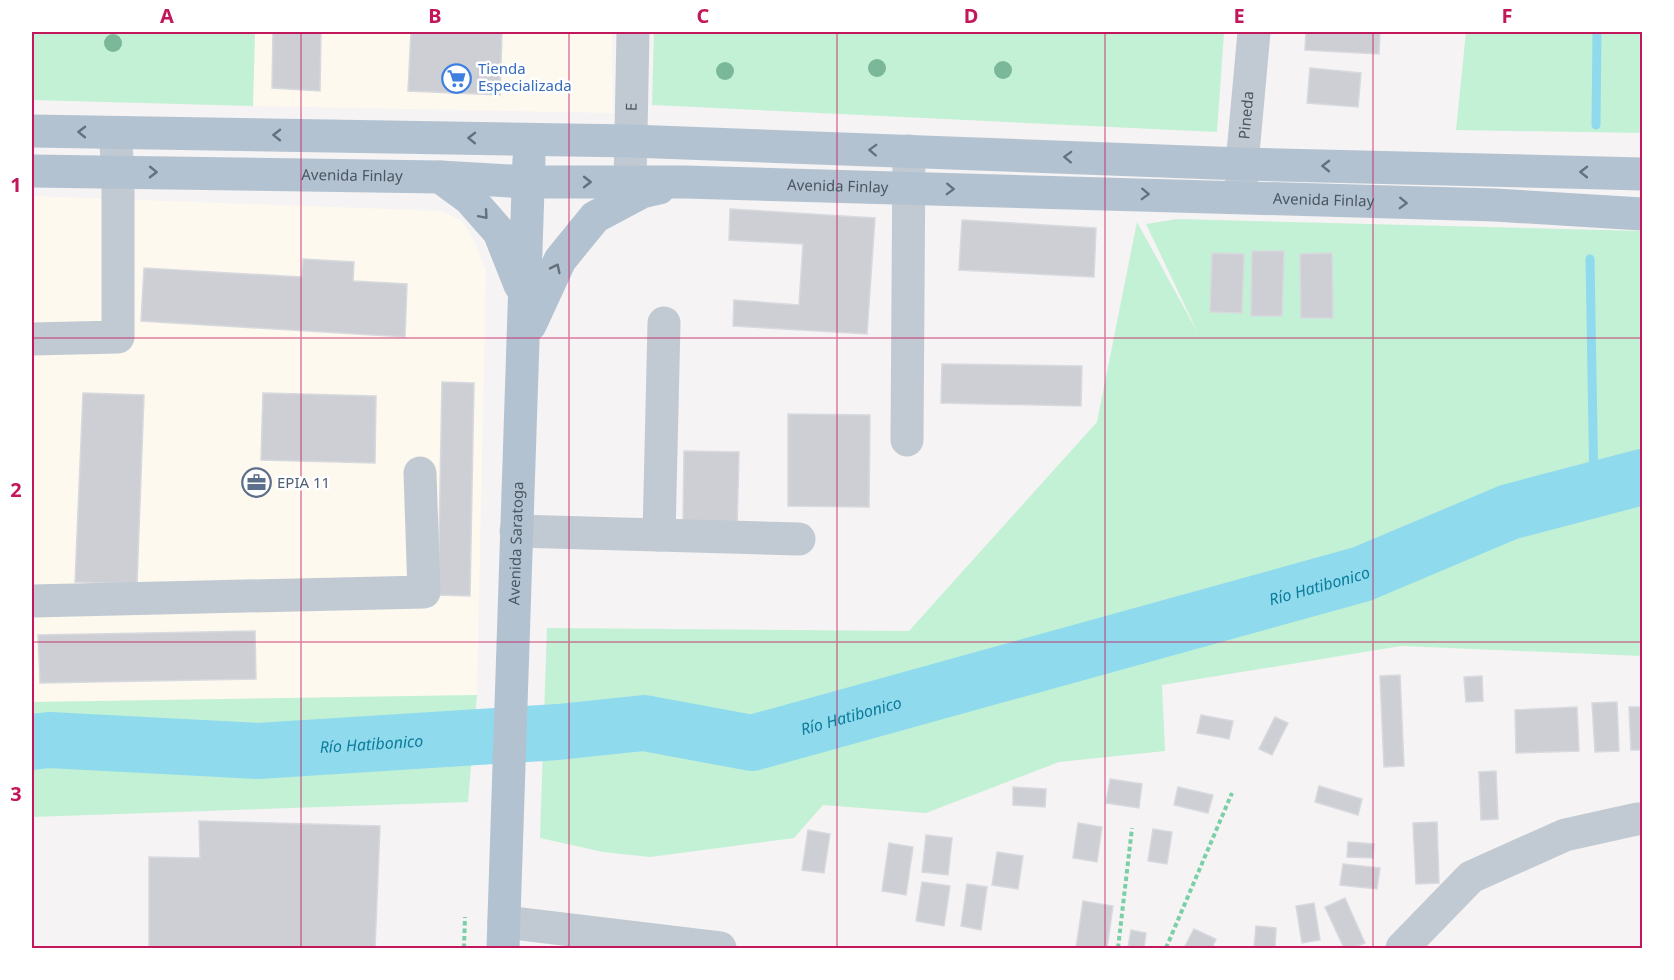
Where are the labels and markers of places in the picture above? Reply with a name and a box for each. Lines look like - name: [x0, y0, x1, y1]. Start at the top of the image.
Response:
- place label: Tienda Especializada: [478, 58, 572, 95]
- supermarket icon: Tienda Especializada: [441, 62, 473, 94]
- office icon: EPIA 11: [240, 467, 272, 499]
- place label: EPIA 11: [277, 472, 330, 492]

